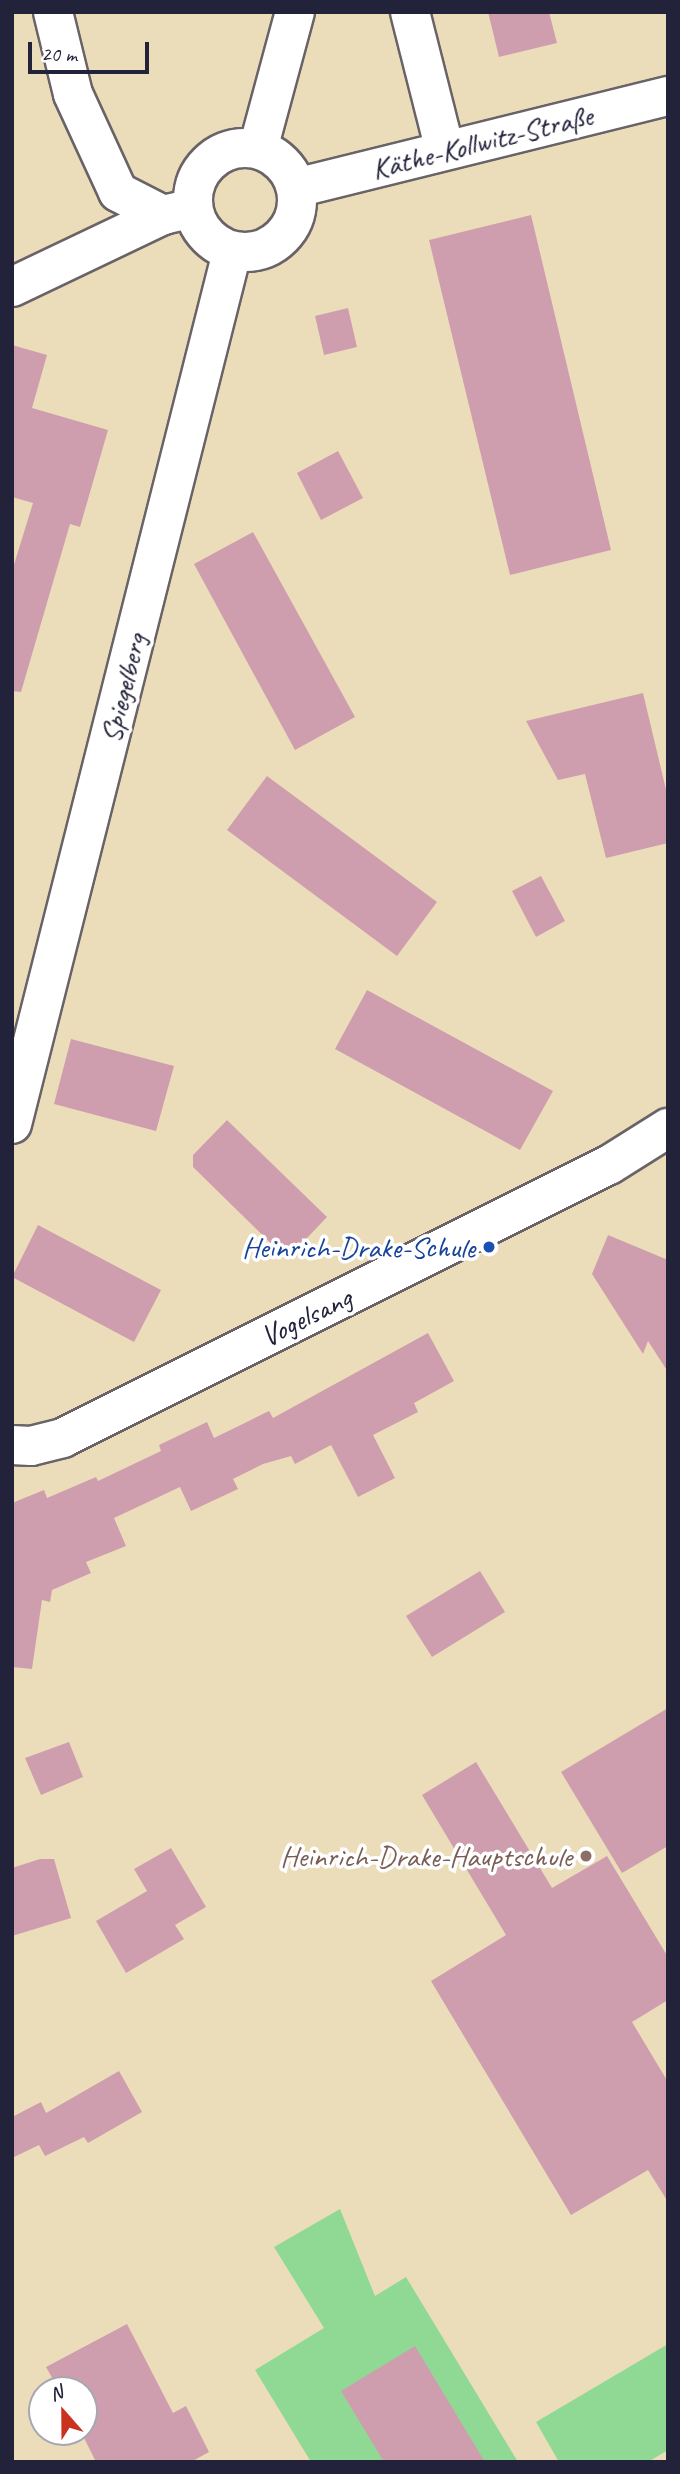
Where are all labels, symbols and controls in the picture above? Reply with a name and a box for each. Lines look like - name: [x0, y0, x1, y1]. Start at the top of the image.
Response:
- scale bar: [32, 28, 152, 72]
- text: 20 m: [41, 41, 77, 67]
- street label: Käthe-Kollwitz-Straße: [368, 97, 596, 187]
- street label: Spiegelberg: [92, 630, 154, 746]
- place label: Heinrich-Drake-Schule: [242, 1229, 475, 1265]
- marker: Heinrich-Drake-Schule: [481, 1239, 497, 1255]
- street label: Vogelsang: [255, 1280, 357, 1354]
- place label: Heinrich-Drake-Hauptschule: [280, 1838, 572, 1874]
- marker: Heinrich-Drake-Hauptschule: [578, 1848, 594, 1864]
- north arrow: [28, 2376, 98, 2446]
- text: N: [46, 2380, 66, 2407]

